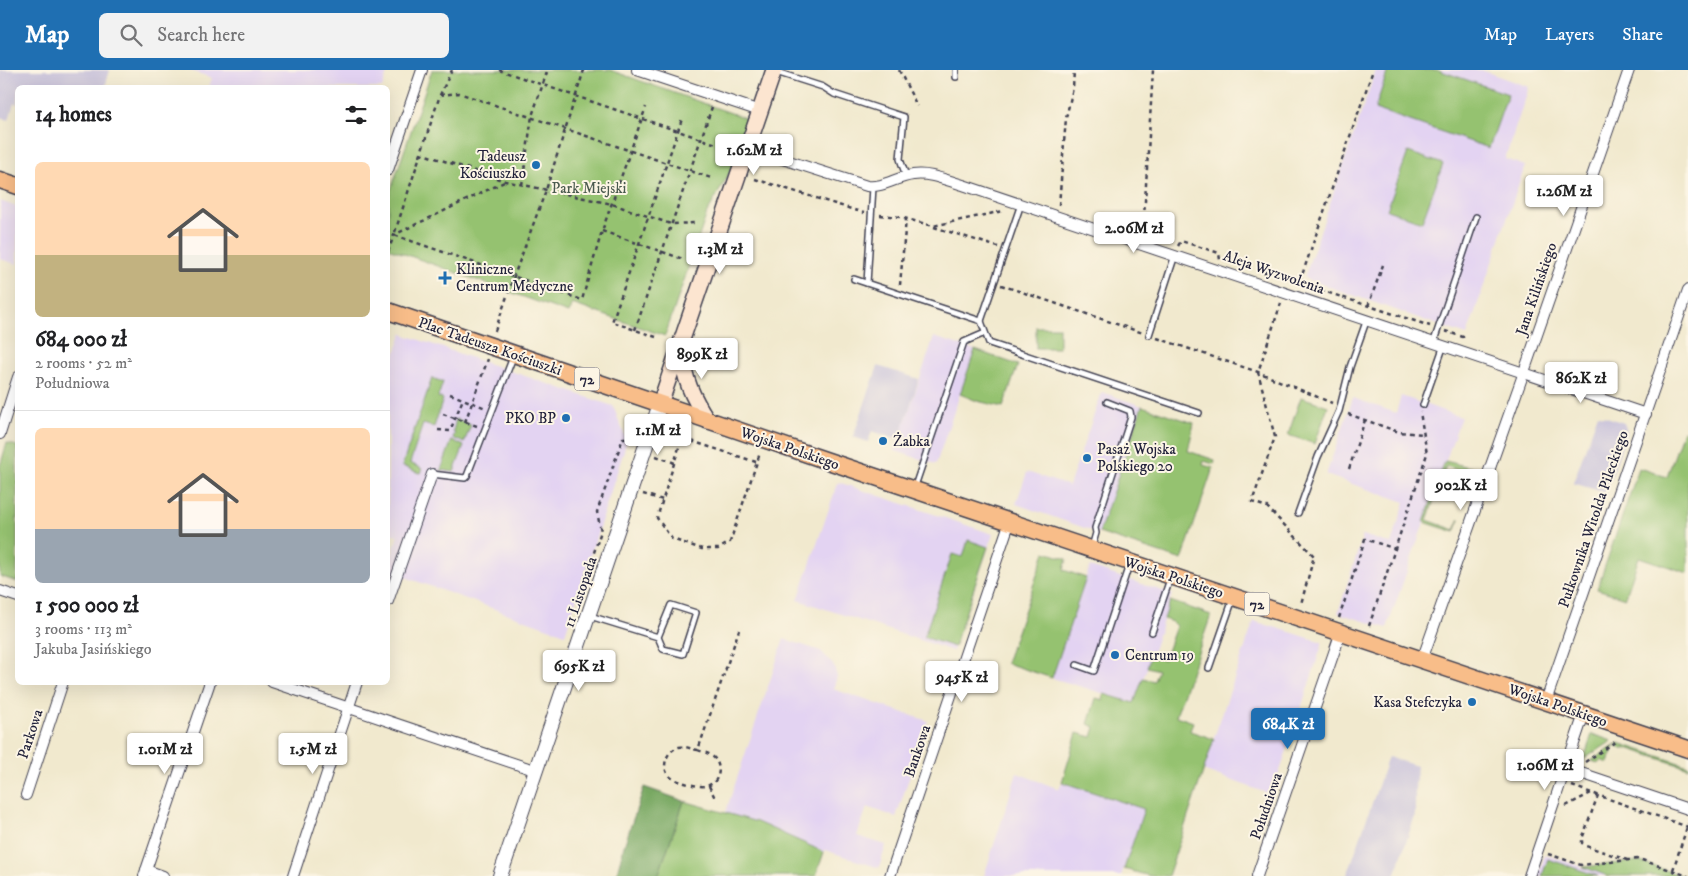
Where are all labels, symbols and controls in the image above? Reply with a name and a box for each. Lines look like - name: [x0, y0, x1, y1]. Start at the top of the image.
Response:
- search box: [99, 13, 449, 58]
- text: Map: [25, 20, 69, 50]
- icon: search: [117, 21, 145, 49]
- text: Search here: [157, 24, 245, 47]
- text: Map: [1484, 24, 1517, 46]
- text: Layers: [1545, 24, 1594, 46]
- text: Share: [1622, 24, 1663, 46]
- icon: filters: [342, 101, 370, 129]
- text: 14 homes: [35, 102, 112, 128]
- pin: 1.62M zł: [702, 134, 806, 176]
- text: 1.62M zł: [726, 140, 782, 160]
- place label: Tadeusz Kościuszko: [460, 147, 526, 183]
- marker: Tadeusz Kościuszko: [530, 159, 542, 171]
- pin: 1.26M zł: [1512, 174, 1616, 217]
- park label: Park Miejski: [552, 179, 627, 198]
- text: 1.26M zł: [1536, 181, 1592, 201]
- icon: home: [158, 195, 248, 285]
- pin: 2.06M zł: [1082, 212, 1186, 254]
- text: 2.06M zł: [1105, 218, 1163, 238]
- pin: 1.3M zł: [674, 232, 766, 275]
- text: 1.3M zł: [697, 239, 743, 259]
- street label: Jana Kilińskiego: [1511, 240, 1561, 340]
- street label: Aleja Wyzwolenia: [1221, 246, 1328, 299]
- place label: Kliniczne Centrum Medyczne: [456, 260, 573, 296]
- marker: Kliniczne Centrum Medyczne: [438, 271, 452, 285]
- street label: Plac Tadeusza Kościuszki: [416, 313, 564, 380]
- text: 684 000 zł: [35, 327, 127, 353]
- pin: 899K zł: [656, 338, 748, 380]
- text: 899K zł: [677, 344, 727, 364]
- text: 2 rooms · 52 m²: [35, 353, 132, 373]
- pin: 862K zł: [1535, 362, 1627, 404]
- road number: 72: [574, 368, 600, 390]
- text: 862K zł: [1556, 368, 1606, 388]
- text: Południowa: [35, 373, 109, 393]
- place label: PKO BP: [505, 409, 556, 428]
- marker: PKO BP: [560, 412, 572, 424]
- pin: 1.1M zł: [612, 414, 704, 456]
- text: 1.1M zł: [635, 420, 681, 440]
- street label: Wojska Polskiego: [737, 422, 842, 474]
- street label: Pułkownika Witolda Pileckiego: [1554, 428, 1633, 610]
- place label: Żabka: [893, 432, 930, 451]
- marker: Żabka: [877, 435, 889, 447]
- place label: Pasaż Wojska Polskiego 20: [1097, 440, 1177, 476]
- marker: Pasaż Wojska Polskiego 20: [1081, 452, 1093, 464]
- icon: home: [158, 460, 248, 550]
- pin: 902K zł: [1415, 468, 1507, 511]
- text: 902K zł: [1436, 475, 1486, 495]
- street label: Wojska Polskiego: [1121, 552, 1226, 602]
- street label: 11 Listopada: [559, 554, 602, 630]
- road number: 72: [1244, 592, 1270, 616]
- text: 1 500 000 zł: [35, 593, 139, 619]
- text: 3 rooms · 113 m²: [35, 619, 132, 639]
- text: Jakuba Jasińskiego: [35, 639, 151, 659]
- place label: Centrum 19: [1125, 646, 1194, 665]
- marker: Centrum 19: [1109, 649, 1121, 661]
- pin: 695K zł: [533, 650, 625, 692]
- text: 695K zł: [554, 656, 604, 676]
- pin: 945K zł: [916, 660, 1008, 703]
- text: 945K zł: [936, 667, 988, 687]
- street label: Wojska Polskiego: [1505, 679, 1610, 731]
- place label: Kasa Stefczyka: [1373, 693, 1463, 712]
- marker: Kasa Stefczyka: [1466, 696, 1478, 708]
- street label: Parkowa: [14, 706, 48, 761]
- pin: 684K zł: [1242, 708, 1334, 750]
- text: 684K zł: [1262, 714, 1314, 734]
- street label: Bankowa: [900, 722, 935, 780]
- pin: 1.01M zł: [113, 732, 217, 775]
- pin: 1.5M zł: [267, 732, 359, 775]
- text: 1.01M zł: [138, 739, 192, 759]
- text: 1.5M zł: [289, 739, 337, 759]
- pin: 1.06M zł: [1493, 748, 1597, 791]
- text: 1.06M zł: [1517, 755, 1573, 775]
- street label: Południowa: [1246, 769, 1287, 842]

